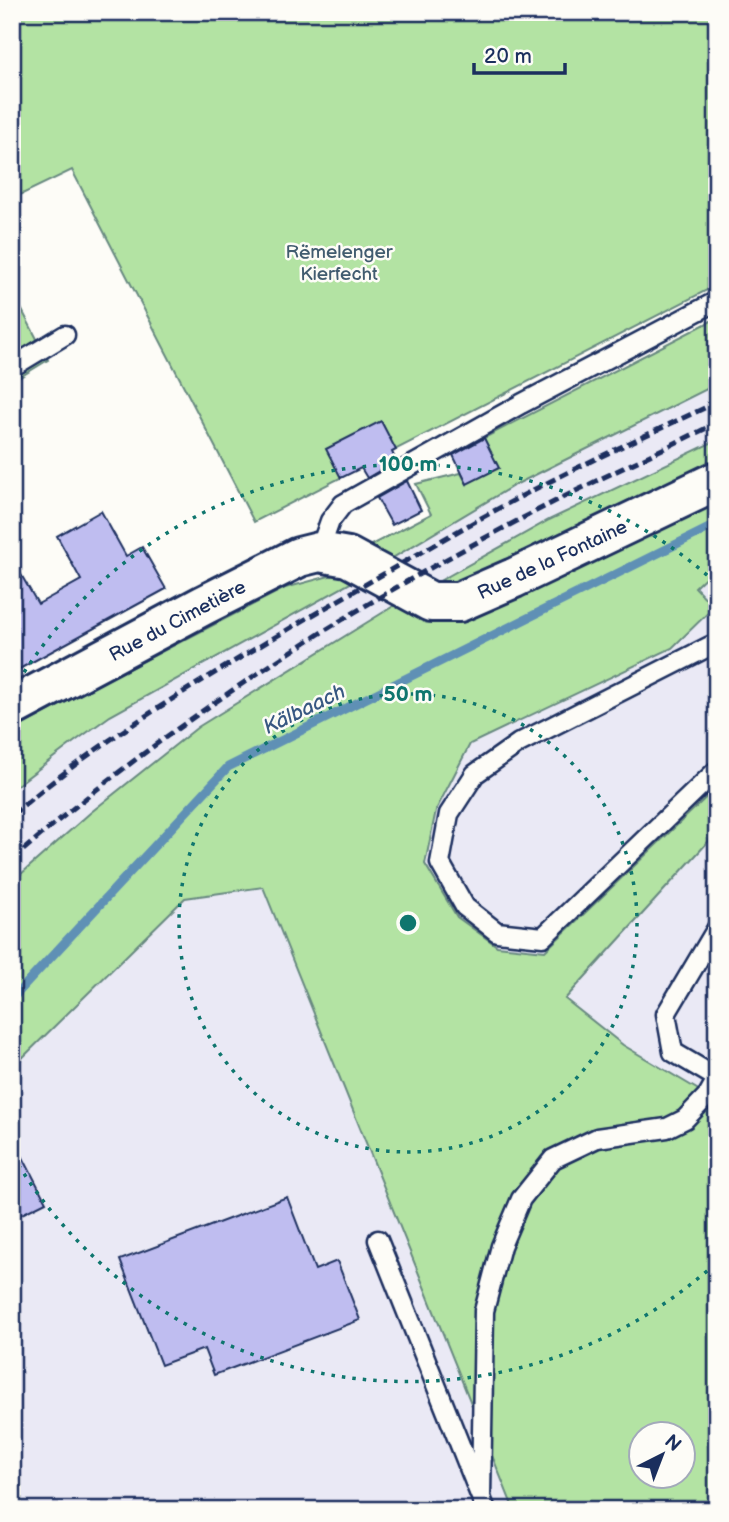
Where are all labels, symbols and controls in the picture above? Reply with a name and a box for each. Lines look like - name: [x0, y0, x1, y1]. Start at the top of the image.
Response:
- scale bar: [474, 32, 564, 76]
- text: 20 m: [484, 44, 532, 69]
- park label: Rëmelenger Kierfecht: [285, 241, 394, 286]
- text: 100 m: [379, 452, 437, 477]
- street label: Rue de la Fontaine: [474, 516, 631, 605]
- street label: Rue du Cimetière: [105, 576, 250, 667]
- water label: Kälbaach: [259, 679, 350, 740]
- text: 50 m: [384, 682, 432, 707]
- centre of rings: [396, 911, 420, 935]
- north arrow: [628, 1420, 698, 1490]
- text: N: [659, 1430, 685, 1457]

